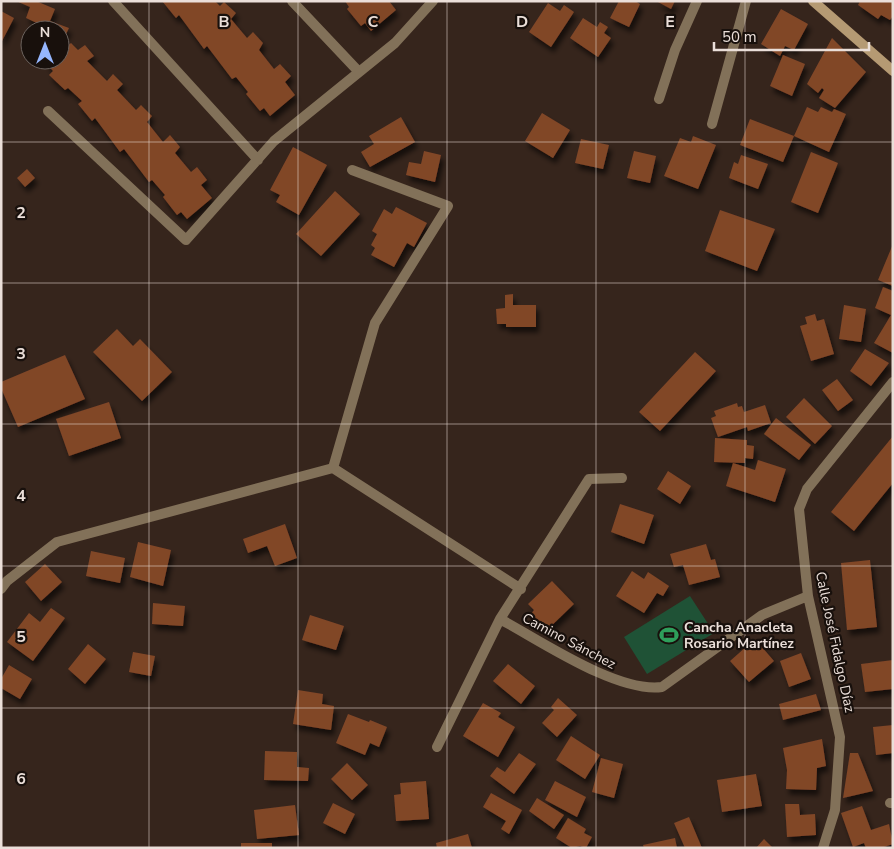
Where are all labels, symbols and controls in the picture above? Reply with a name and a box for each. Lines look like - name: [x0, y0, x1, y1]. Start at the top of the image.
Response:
- text: B: [218, 11, 230, 33]
- text: C: [368, 11, 379, 33]
- text: D: [516, 11, 528, 33]
- text: E: [665, 11, 675, 33]
- north arrow: [20, 20, 70, 70]
- scale bar: [714, 20, 869, 52]
- text: N: [40, 23, 50, 42]
- text: 50 m: [722, 27, 757, 47]
- text: 2: [16, 202, 26, 224]
- text: 3: [16, 343, 26, 365]
- text: 4: [16, 485, 26, 507]
- street label: Calle José Fidalgo Díaz: [811, 570, 859, 715]
- street label: Camino Sánchez: [519, 608, 620, 674]
- place label: Cancha Anacleta Rosario Martínez: [684, 618, 794, 653]
- sports icon: Cancha Anacleta Rosario Martínez: [658, 624, 680, 646]
- text: 5: [16, 626, 26, 648]
- text: 6: [16, 768, 26, 790]

